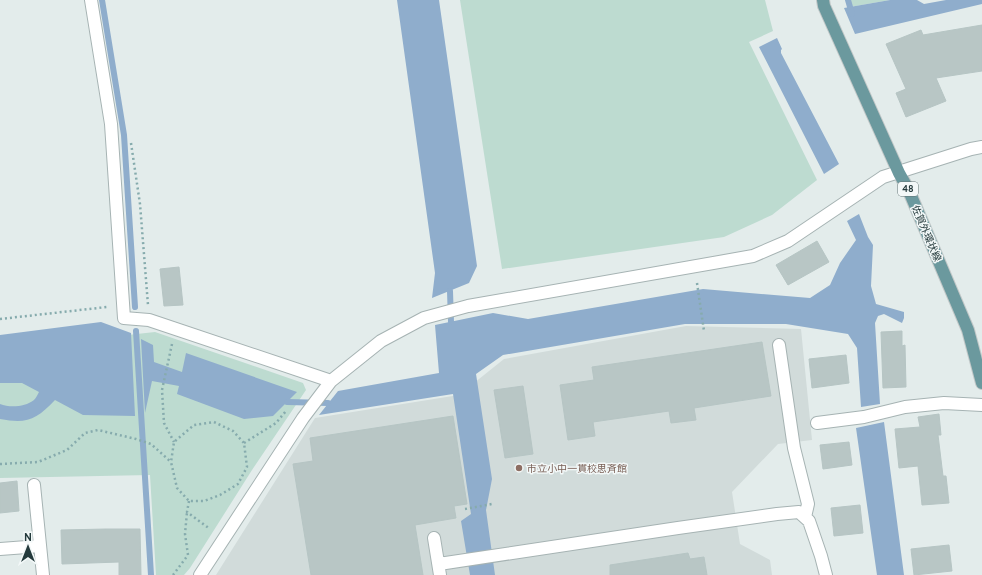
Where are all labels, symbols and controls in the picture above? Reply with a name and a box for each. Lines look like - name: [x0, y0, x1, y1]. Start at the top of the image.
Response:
- road number: 48: [898, 182, 918, 196]
- street label: 佐賀外環状線: [908, 203, 943, 264]
- marker: 市立小中一貫校思斉館: [514, 463, 524, 473]
- place label: 市立小中一貫校思斉館: [527, 463, 627, 476]
- north arrow: [8, 527, 48, 567]
- text: N: [24, 531, 32, 545]

